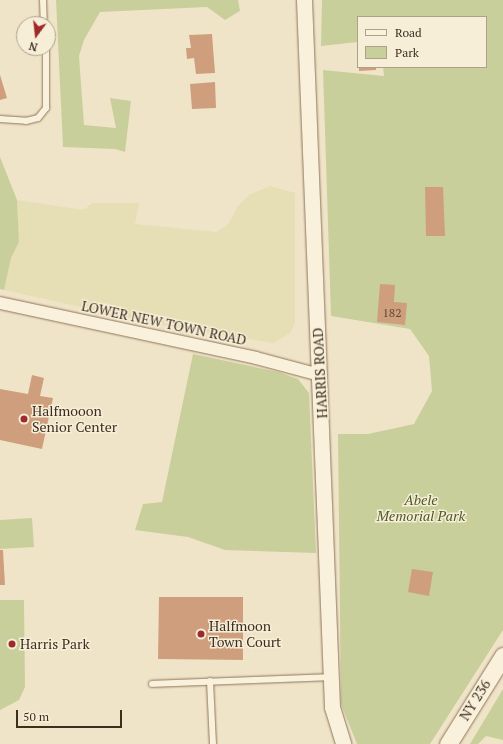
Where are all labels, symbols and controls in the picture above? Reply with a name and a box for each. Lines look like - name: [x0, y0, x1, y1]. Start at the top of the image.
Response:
- north arrow: [16, 16, 56, 56]
- legend: [357, 16, 487, 68]
- text: Road: [395, 25, 422, 40]
- text: N: [27, 39, 39, 54]
- text: Park: [395, 45, 419, 60]
- street label: LOWER NEW TOWN ROAD: [80, 297, 248, 349]
- house number: 182: [382, 306, 402, 320]
- street label: HARRIS ROAD: [309, 327, 331, 419]
- place label: Halfmooon Senior Center: [32, 403, 117, 436]
- marker: Halfmooon Senior Center: [19, 414, 29, 424]
- park label: Abele Memorial Park: [377, 492, 465, 524]
- place label: Halfmoon Town Court: [209, 618, 281, 650]
- marker: Halfmoon Town Court: [196, 629, 206, 639]
- place label: Harris Park: [20, 636, 90, 652]
- marker: Harris Park: [7, 639, 17, 649]
- street label: NY 236: [456, 676, 494, 724]
- scale bar: [18, 702, 124, 728]
- text: 50 m: [23, 709, 49, 724]

